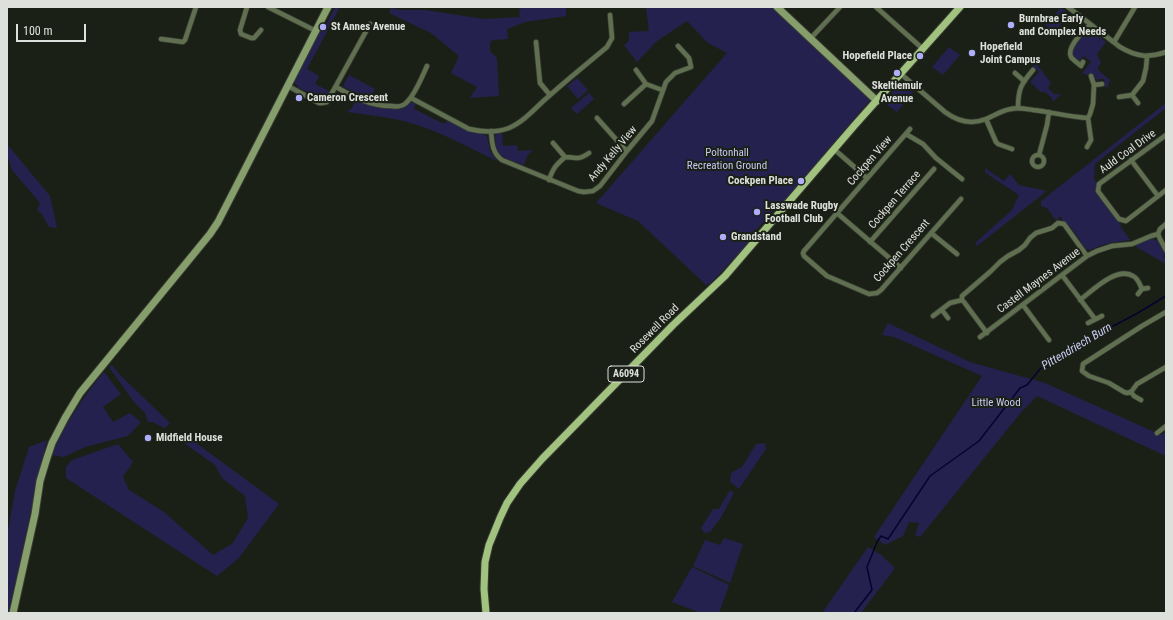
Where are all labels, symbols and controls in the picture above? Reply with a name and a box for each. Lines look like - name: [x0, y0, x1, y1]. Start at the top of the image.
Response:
- place label: Burnbrae Early and Complex Needs: [1019, 12, 1106, 38]
- scale bar: [18, 16, 88, 42]
- place label: St Annes Avenue: [331, 20, 405, 34]
- marker: Burnbrae Early and Complex Needs: [1006, 20, 1016, 30]
- marker: St Annes Avenue: [318, 22, 328, 32]
- text: 100 m: [23, 24, 53, 38]
- place label: Hopefield Joint Campus: [980, 40, 1040, 66]
- marker: Hopefield Joint Campus: [967, 48, 977, 58]
- place label: Hopefield Place: [843, 49, 912, 63]
- marker: Hopefield Place: [915, 51, 925, 61]
- marker: Skeltiemuir Avenue: [892, 68, 902, 78]
- place label: Skeltiemuir Avenue: [872, 79, 922, 105]
- place label: Cameron Crescent: [307, 91, 388, 105]
- marker: Cameron Crescent: [294, 93, 304, 103]
- street label: Andy Kelly View: [586, 124, 640, 184]
- street label: Auld Coal Drive: [1097, 127, 1159, 177]
- street label: Cockpen View: [845, 134, 895, 188]
- park label: Poltonhall Recreation Ground: [687, 146, 767, 172]
- street label: Cockpen Terrace: [866, 168, 924, 232]
- place label: Cockpen Place: [728, 174, 793, 188]
- marker: Cockpen Place: [796, 176, 806, 186]
- place label: Lasswade Rugby Football Club: [765, 199, 838, 225]
- marker: Lasswade Rugby Football Club: [752, 207, 762, 217]
- street label: Cockpen Crescent: [871, 217, 933, 285]
- place label: Grandstand: [731, 230, 781, 244]
- marker: Grandstand: [718, 232, 728, 242]
- street label: Castell Maynes Avenue: [995, 246, 1083, 316]
- street label: Rosewell Road: [628, 302, 682, 356]
- water label: Pittendriech Burn: [1039, 320, 1115, 374]
- road number: A6094: [608, 366, 644, 382]
- park label: Little Wood: [971, 396, 1021, 410]
- place label: Midfield House: [156, 431, 222, 445]
- marker: Midfield House: [143, 433, 153, 443]

